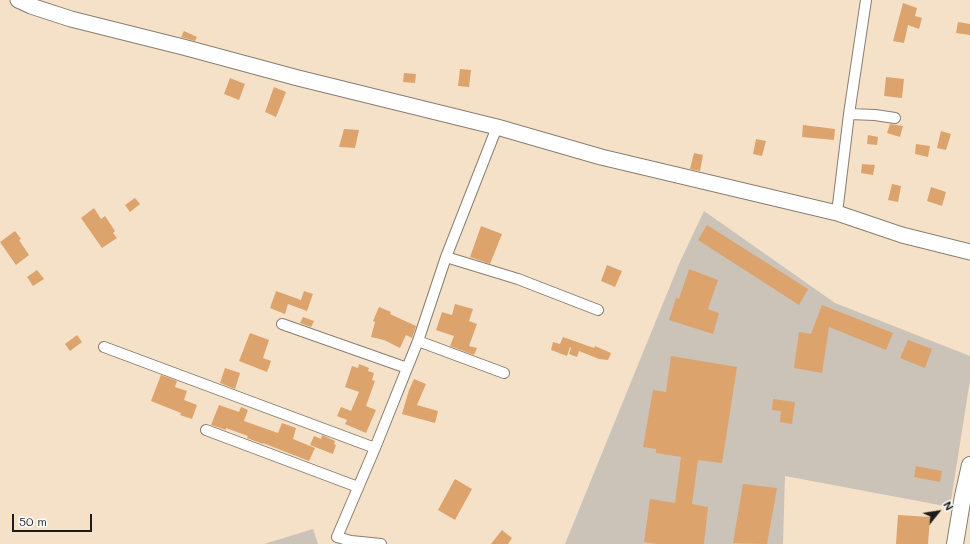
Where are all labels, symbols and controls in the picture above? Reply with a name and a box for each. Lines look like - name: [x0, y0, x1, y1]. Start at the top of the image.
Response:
- north arrow: [918, 492, 958, 532]
- text: N: [940, 498, 957, 513]
- scale bar: [14, 506, 94, 532]
- text: 50 m: [19, 513, 47, 529]

